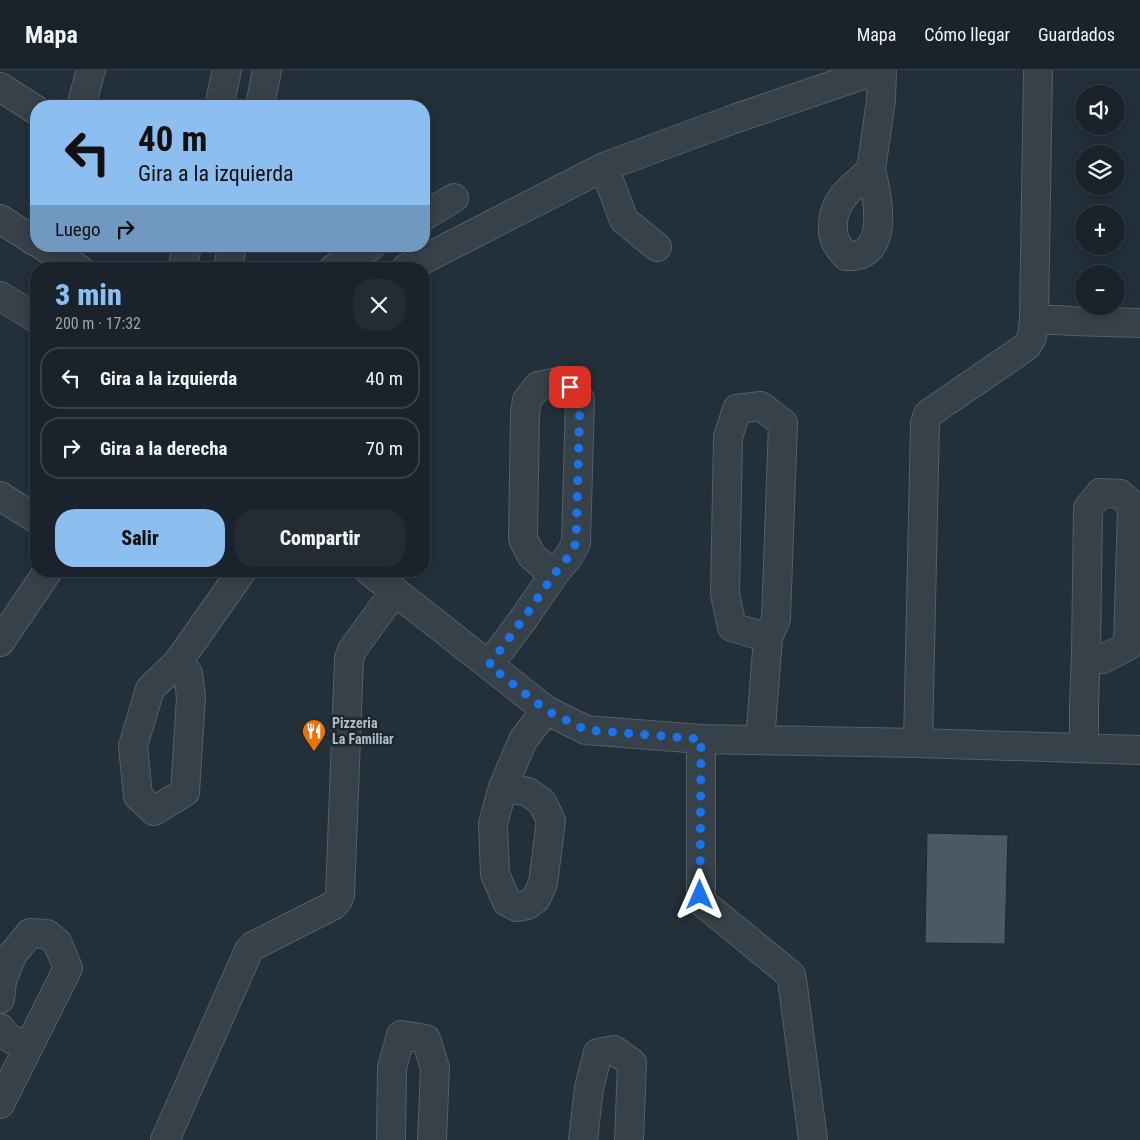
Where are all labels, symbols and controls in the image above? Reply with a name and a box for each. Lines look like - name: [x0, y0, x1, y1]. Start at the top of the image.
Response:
- text: Mapa: [25, 21, 78, 49]
- text: Mapa: [857, 24, 896, 45]
- text: Cómo llegar: [924, 24, 1010, 45]
- text: Guardados: [1038, 24, 1115, 45]
- map controls: [1075, 85, 1125, 315]
- button: sound: [1075, 85, 1125, 135]
- text: 40 m: [138, 119, 207, 160]
- icon: left: [55, 120, 120, 185]
- button: layers: [1075, 145, 1125, 195]
- text: Gira a la izquierda: [138, 161, 294, 186]
- button: +: [1075, 205, 1125, 255]
- icon: right: [111, 215, 139, 243]
- text: Luego: [55, 218, 101, 241]
- button: −: [1075, 265, 1125, 315]
- text: 3 min: [55, 277, 122, 312]
- button: close: [353, 279, 405, 331]
- text: 200 m · 17:32: [55, 314, 141, 333]
- icon: left: [57, 364, 85, 392]
- pin: [549, 366, 591, 408]
- text: Gira a la izquierda: [100, 367, 237, 390]
- text: 40 m: [366, 367, 403, 390]
- icon: arrive: [556, 373, 584, 401]
- icon: right: [57, 434, 85, 462]
- text: Gira a la derecha: [100, 437, 227, 460]
- text: 70 m: [366, 437, 403, 460]
- button: Salir: [55, 509, 225, 567]
- button: Compartir: [235, 509, 405, 567]
- place label: Pizzeria La Familiar: [332, 715, 394, 747]
- restaurant icon: Pizzeria La Familiar: [301, 718, 327, 752]
- position arrow: [673, 868, 725, 920]

